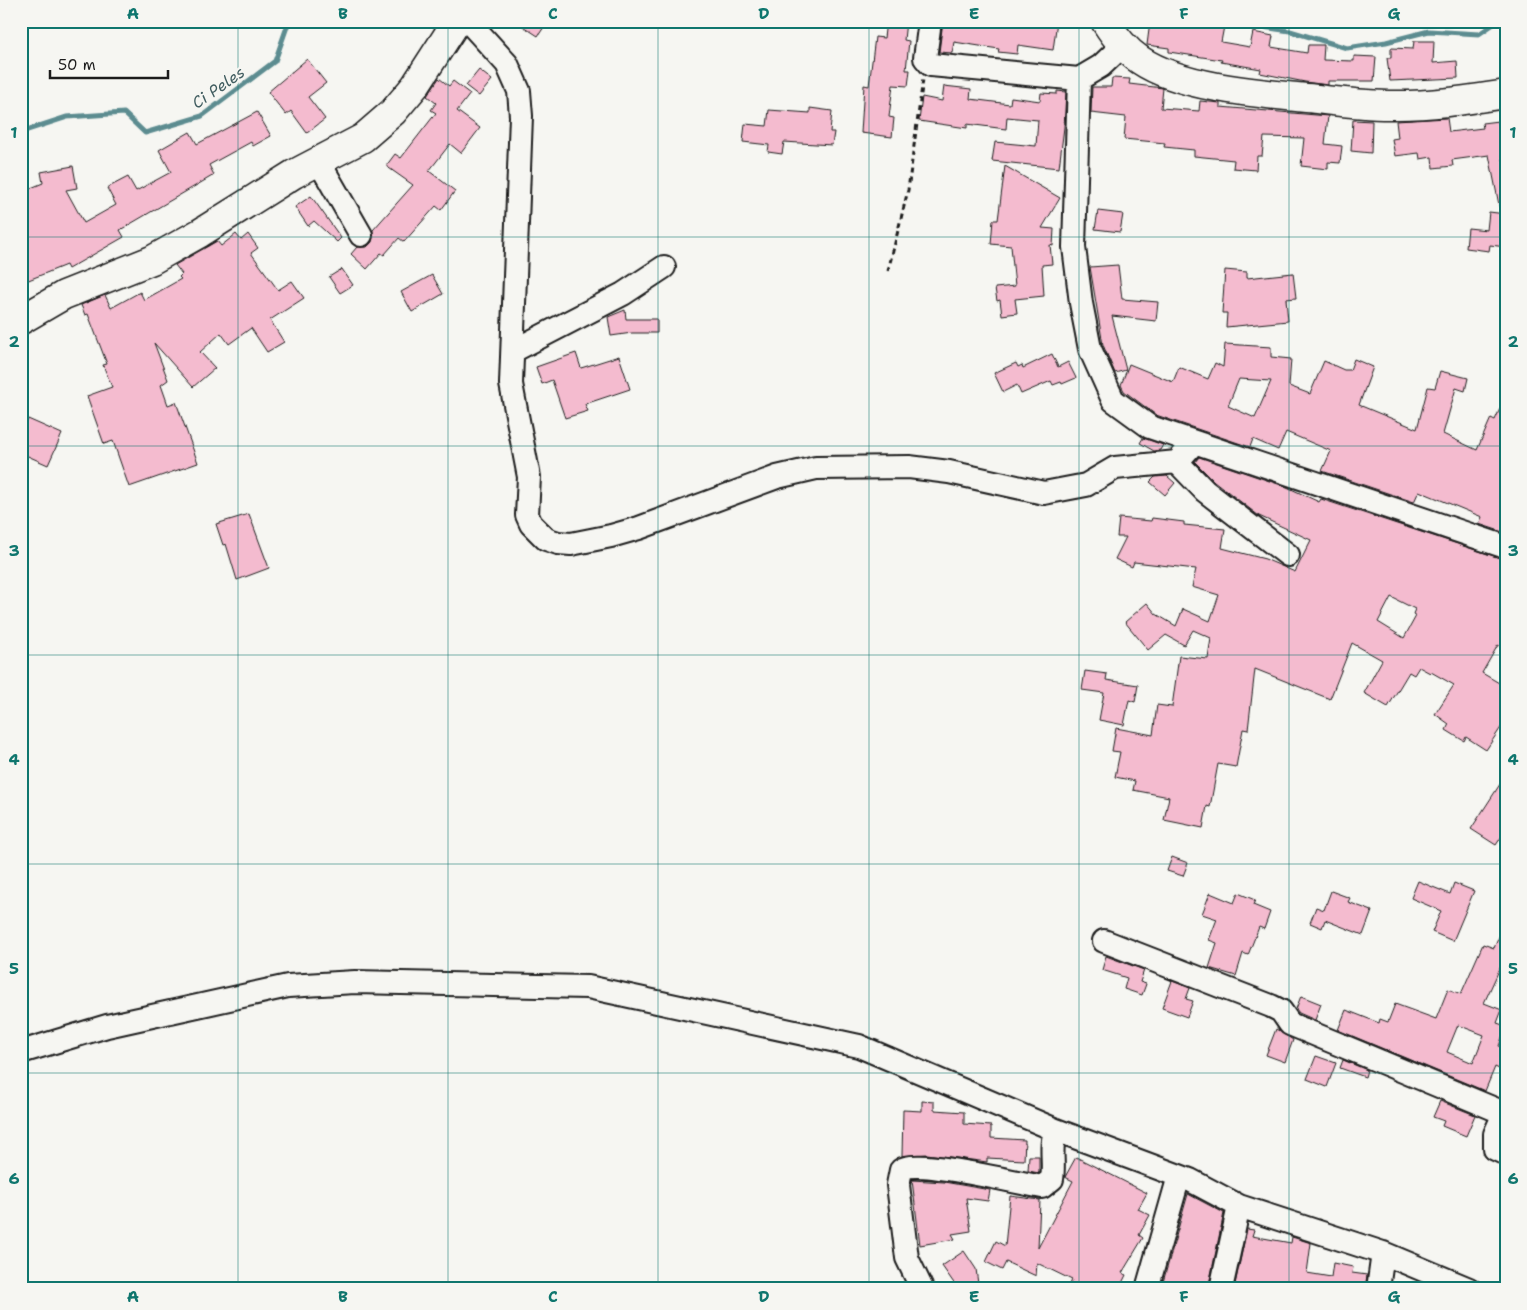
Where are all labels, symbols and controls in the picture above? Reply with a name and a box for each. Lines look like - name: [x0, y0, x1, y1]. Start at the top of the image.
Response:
- text: A: [127, 3, 139, 24]
- text: B: [338, 3, 348, 24]
- text: C: [548, 3, 558, 24]
- text: D: [758, 3, 770, 24]
- text: E: [969, 3, 979, 24]
- text: F: [1179, 3, 1189, 24]
- text: G: [1388, 3, 1401, 24]
- scale bar: [50, 48, 168, 80]
- text: 50 m: [58, 55, 96, 75]
- water label: Ci Peles: [188, 62, 249, 113]
- text: 1: [10, 122, 18, 143]
- text: 1: [1509, 122, 1517, 143]
- text: 2: [8, 331, 20, 352]
- text: 2: [1507, 331, 1519, 352]
- text: 3: [8, 540, 20, 561]
- text: 3: [1507, 540, 1519, 561]
- text: 4: [8, 749, 20, 770]
- text: 4: [1507, 749, 1519, 770]
- text: 5: [9, 958, 19, 979]
- text: 5: [1508, 958, 1518, 979]
- text: 6: [8, 1168, 20, 1189]
- text: 6: [1507, 1168, 1519, 1189]
- text: A: [127, 1286, 139, 1307]
- text: B: [338, 1286, 348, 1307]
- text: C: [548, 1286, 558, 1307]
- text: D: [758, 1286, 770, 1307]
- text: E: [969, 1286, 979, 1307]
- text: F: [1179, 1286, 1189, 1307]
- text: G: [1388, 1286, 1401, 1307]

